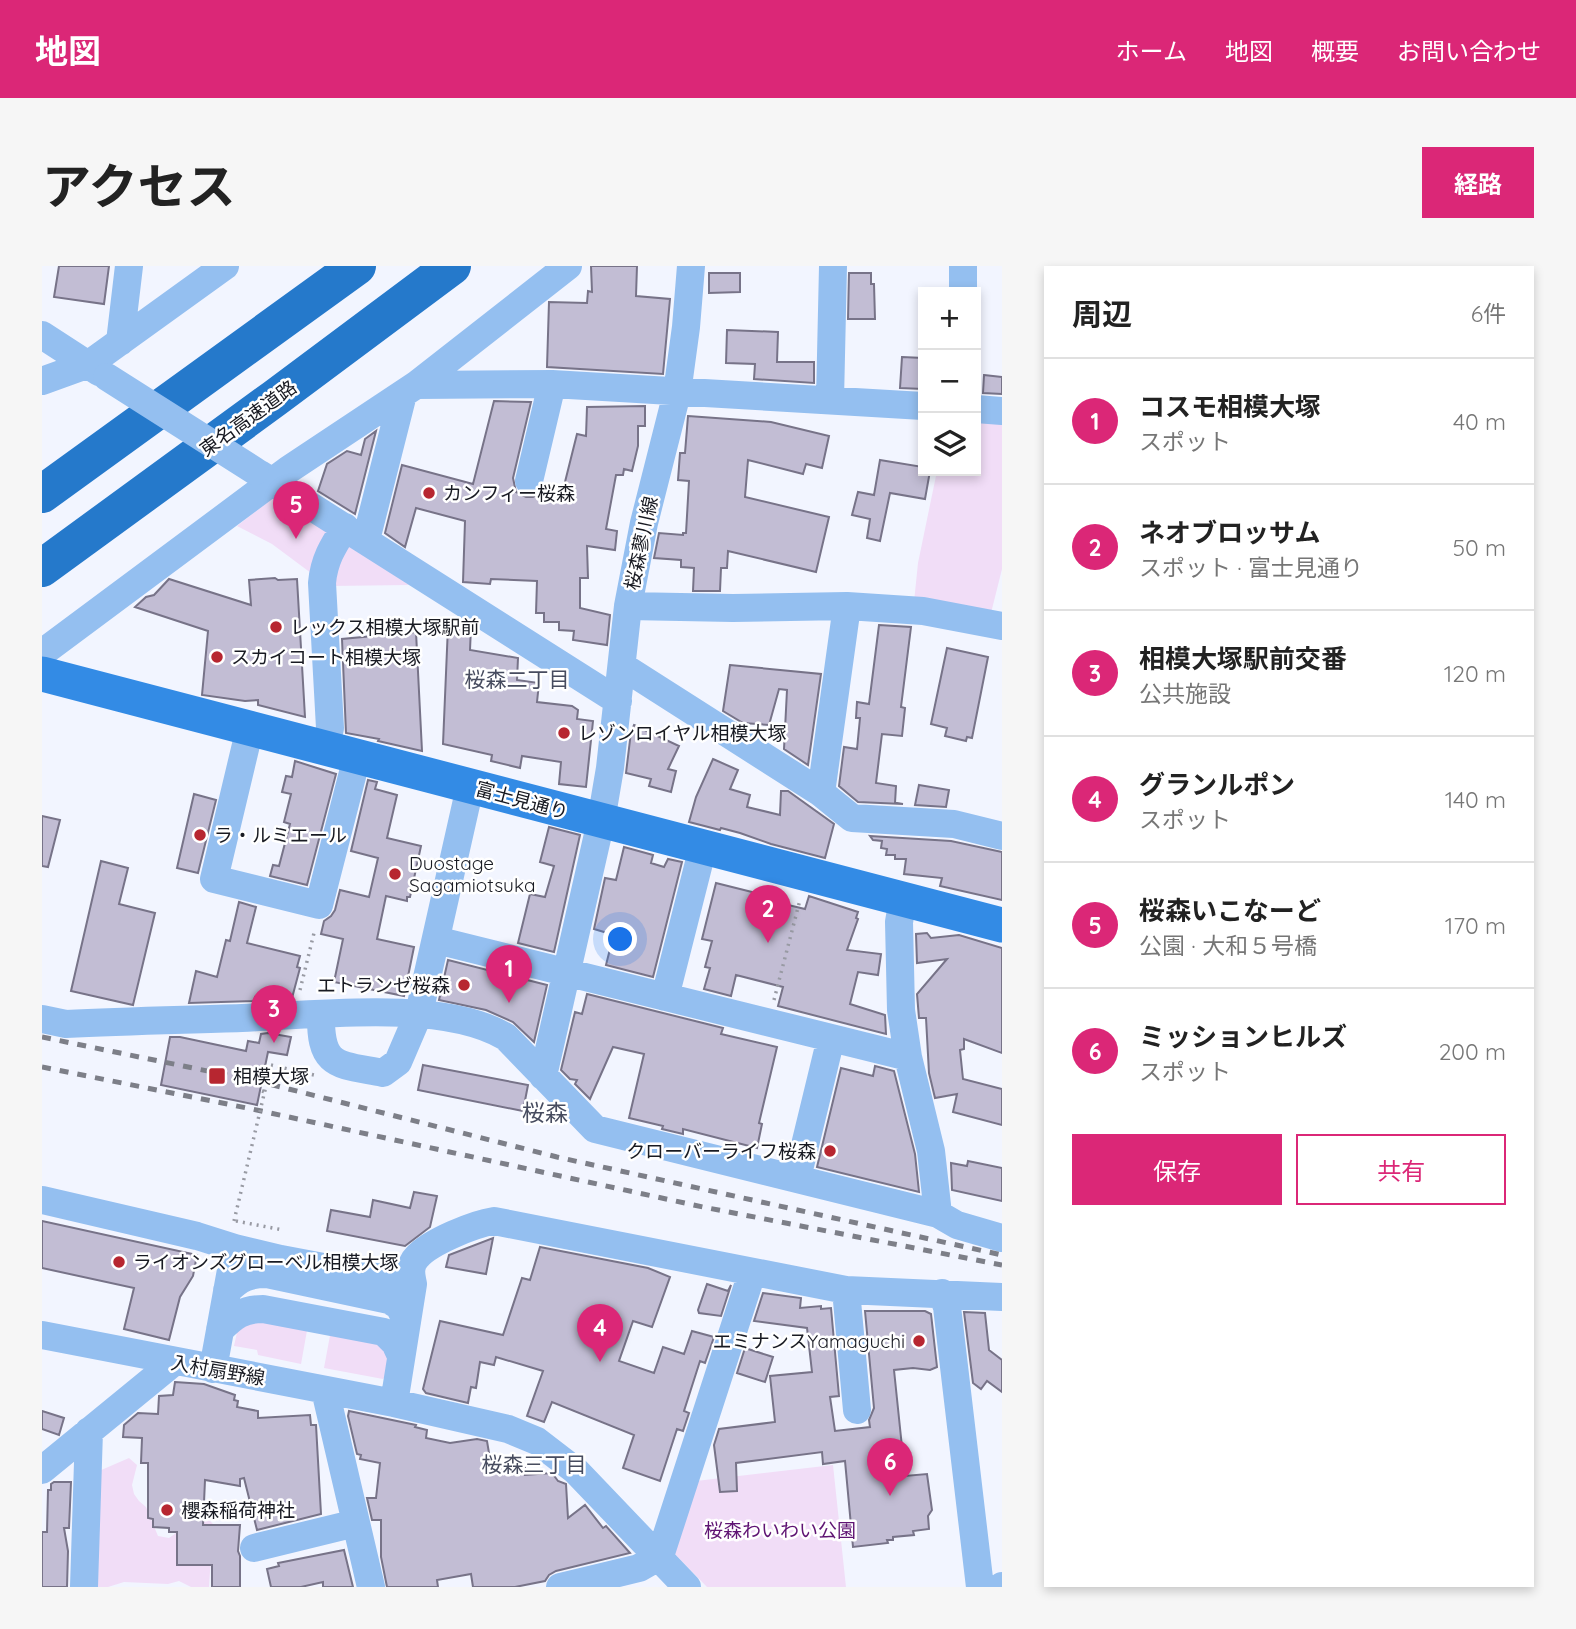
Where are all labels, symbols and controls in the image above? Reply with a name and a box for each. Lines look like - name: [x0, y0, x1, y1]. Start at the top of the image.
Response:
- text: 地図: [35, 30, 101, 71]
- text: ホーム: [1116, 36, 1187, 66]
- text: 地図: [1225, 36, 1273, 66]
- text: 概要: [1311, 36, 1359, 66]
- text: お問い合わせ: [1397, 36, 1541, 66]
- button: 経路: [1422, 147, 1534, 218]
- text: アクセス: [42, 155, 236, 216]
- map controls: [918, 287, 981, 476]
- button: +: [918, 287, 981, 350]
- text: 周辺: [1072, 295, 1132, 333]
- text: 6件: [1471, 299, 1506, 328]
- button: −: [918, 350, 981, 413]
- street label: 東名高速道路: [195, 375, 301, 461]
- text: コスモ相模大塚: [1139, 390, 1321, 423]
- text: 1: [1091, 407, 1099, 436]
- text: 40 m: [1453, 407, 1506, 436]
- button: layers: [918, 413, 981, 476]
- text: スポット: [1139, 427, 1231, 456]
- pin: 5: [273, 481, 319, 539]
- place label: カンフィー桜森: [443, 481, 575, 505]
- marker: カンフィー桜森: [421, 485, 437, 501]
- street label: 桜森蓼川線: [619, 494, 663, 592]
- text: ネオブロッサム: [1139, 516, 1320, 549]
- text: 2: [1088, 533, 1102, 562]
- text: 50 m: [1453, 533, 1506, 562]
- text: スポット · 富士見通り: [1139, 553, 1363, 582]
- place label: レックス相模大塚駅前: [290, 615, 479, 639]
- marker: レックス相模大塚駅前: [268, 619, 284, 635]
- text: 相模大塚駅前交番: [1139, 642, 1347, 675]
- place label: スカイコート相模大塚: [231, 645, 421, 669]
- marker: スカイコート相模大塚: [209, 649, 225, 665]
- text: 3: [1089, 659, 1101, 688]
- text: 120 m: [1444, 659, 1506, 688]
- district label: 桜森二丁目: [465, 666, 570, 692]
- text: 公共施設: [1139, 679, 1231, 708]
- place label: レゾンロイヤル相模大塚: [578, 721, 786, 745]
- marker: レゾンロイヤル相模大塚: [556, 725, 572, 741]
- text: グランルポン: [1139, 768, 1295, 801]
- street label: 富士見通り: [473, 776, 571, 824]
- text: 4: [1088, 785, 1102, 814]
- text: 140 m: [1445, 785, 1506, 814]
- text: スポット: [1139, 805, 1231, 834]
- place label: ラ・ルミエール: [214, 823, 347, 847]
- marker: ラ・ルミエール: [192, 827, 208, 843]
- place label: Duostage Sagamiotsuka: [409, 851, 535, 897]
- marker: Duostage Sagamiotsuka: [387, 866, 403, 882]
- pin: 2: [745, 885, 791, 943]
- text: 桜森いこなーど: [1139, 894, 1321, 927]
- text: 5: [1088, 911, 1102, 940]
- text: 170 m: [1445, 911, 1506, 940]
- your location: [603, 922, 637, 956]
- text: 公園 · 大和５号橋: [1139, 931, 1317, 960]
- pin: 1: [486, 945, 532, 1003]
- place label: エトランゼ桜森: [317, 973, 450, 997]
- marker: エトランゼ桜森: [456, 977, 472, 993]
- pin: 3: [251, 985, 297, 1043]
- text: ミッションヒルズ: [1139, 1020, 1347, 1053]
- text: 6: [1089, 1037, 1101, 1066]
- text: 200 m: [1439, 1037, 1506, 1066]
- text: スポット: [1139, 1057, 1231, 1086]
- place label: 相模大塚: [233, 1064, 309, 1088]
- marker: 相模大塚: [207, 1066, 227, 1086]
- district label: 桜森: [522, 1098, 568, 1127]
- button: 保存: [1072, 1134, 1282, 1205]
- button: 共有: [1296, 1134, 1506, 1205]
- place label: クローバーライフ桜森: [626, 1139, 816, 1163]
- marker: クローバーライフ桜森: [822, 1143, 838, 1159]
- place label: ライオンズグローベル相模大塚: [133, 1250, 399, 1274]
- marker: ライオンズグローベル相模大塚: [111, 1254, 127, 1270]
- pin: 4: [577, 1304, 623, 1362]
- place label: エミナンスYamaguchi: [713, 1329, 905, 1353]
- marker: エミナンスYamaguchi: [911, 1333, 927, 1349]
- street label: 入村扇野線: [169, 1350, 267, 1390]
- pin: 6: [867, 1438, 913, 1496]
- district label: 桜森三丁目: [482, 1451, 587, 1477]
- place label: 櫻森稲荷神社: [181, 1498, 295, 1522]
- marker: 櫻森稲荷神社: [159, 1502, 175, 1518]
- park label: 桜森わいわい公園: [704, 1518, 856, 1542]

